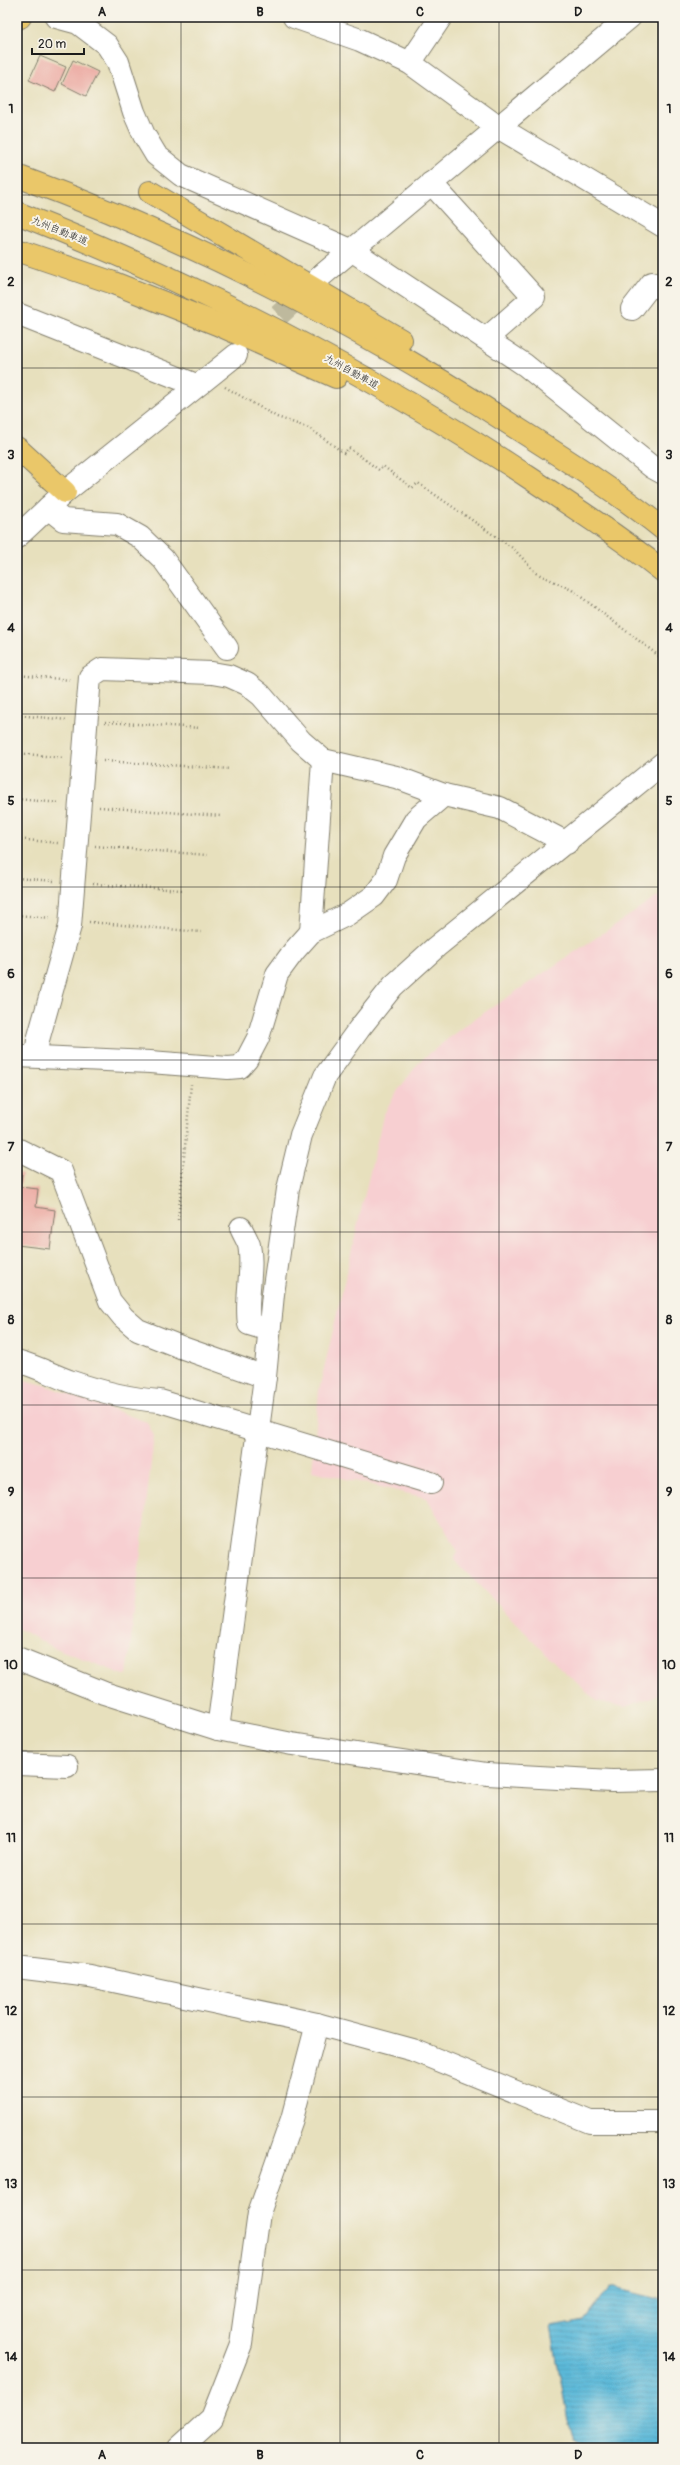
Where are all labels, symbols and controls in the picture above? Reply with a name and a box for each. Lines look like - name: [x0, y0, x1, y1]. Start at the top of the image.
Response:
- text: A: [98, 4, 107, 20]
- text: B: [256, 4, 264, 20]
- text: C: [416, 4, 424, 20]
- text: D: [574, 4, 582, 20]
- scale bar: [32, 30, 84, 56]
- text: 20 m: [38, 37, 67, 52]
- text: 1: [8, 101, 14, 117]
- text: 1: [666, 101, 672, 117]
- street label: 九州自動車道: [30, 214, 90, 248]
- text: 2: [7, 274, 15, 290]
- text: 2: [665, 274, 673, 290]
- street label: 九州自動車道: [322, 352, 381, 392]
- text: 3: [7, 447, 15, 463]
- text: 3: [665, 447, 673, 463]
- text: 4: [7, 620, 15, 636]
- text: 4: [665, 620, 673, 636]
- text: 5: [7, 793, 15, 809]
- text: 5: [665, 793, 673, 809]
- text: 6: [7, 966, 15, 982]
- text: 6: [665, 966, 673, 982]
- text: 7: [8, 1139, 15, 1155]
- text: 7: [666, 1139, 673, 1155]
- text: 8: [8, 1312, 15, 1328]
- text: 8: [666, 1312, 673, 1328]
- text: 9: [8, 1484, 15, 1500]
- text: 9: [666, 1484, 673, 1500]
- text: 10: [4, 1657, 18, 1673]
- text: 10: [662, 1657, 676, 1673]
- text: 11: [6, 1830, 16, 1846]
- text: 11: [664, 1830, 674, 1846]
- text: 12: [5, 2003, 17, 2019]
- text: 12: [663, 2003, 675, 2019]
- text: 13: [5, 2176, 17, 2192]
- text: 13: [663, 2176, 675, 2192]
- text: 14: [5, 2349, 18, 2365]
- text: 14: [663, 2349, 676, 2365]
- text: A: [98, 2447, 107, 2463]
- text: B: [256, 2447, 264, 2463]
- text: C: [416, 2447, 424, 2463]
- text: D: [574, 2447, 582, 2463]

